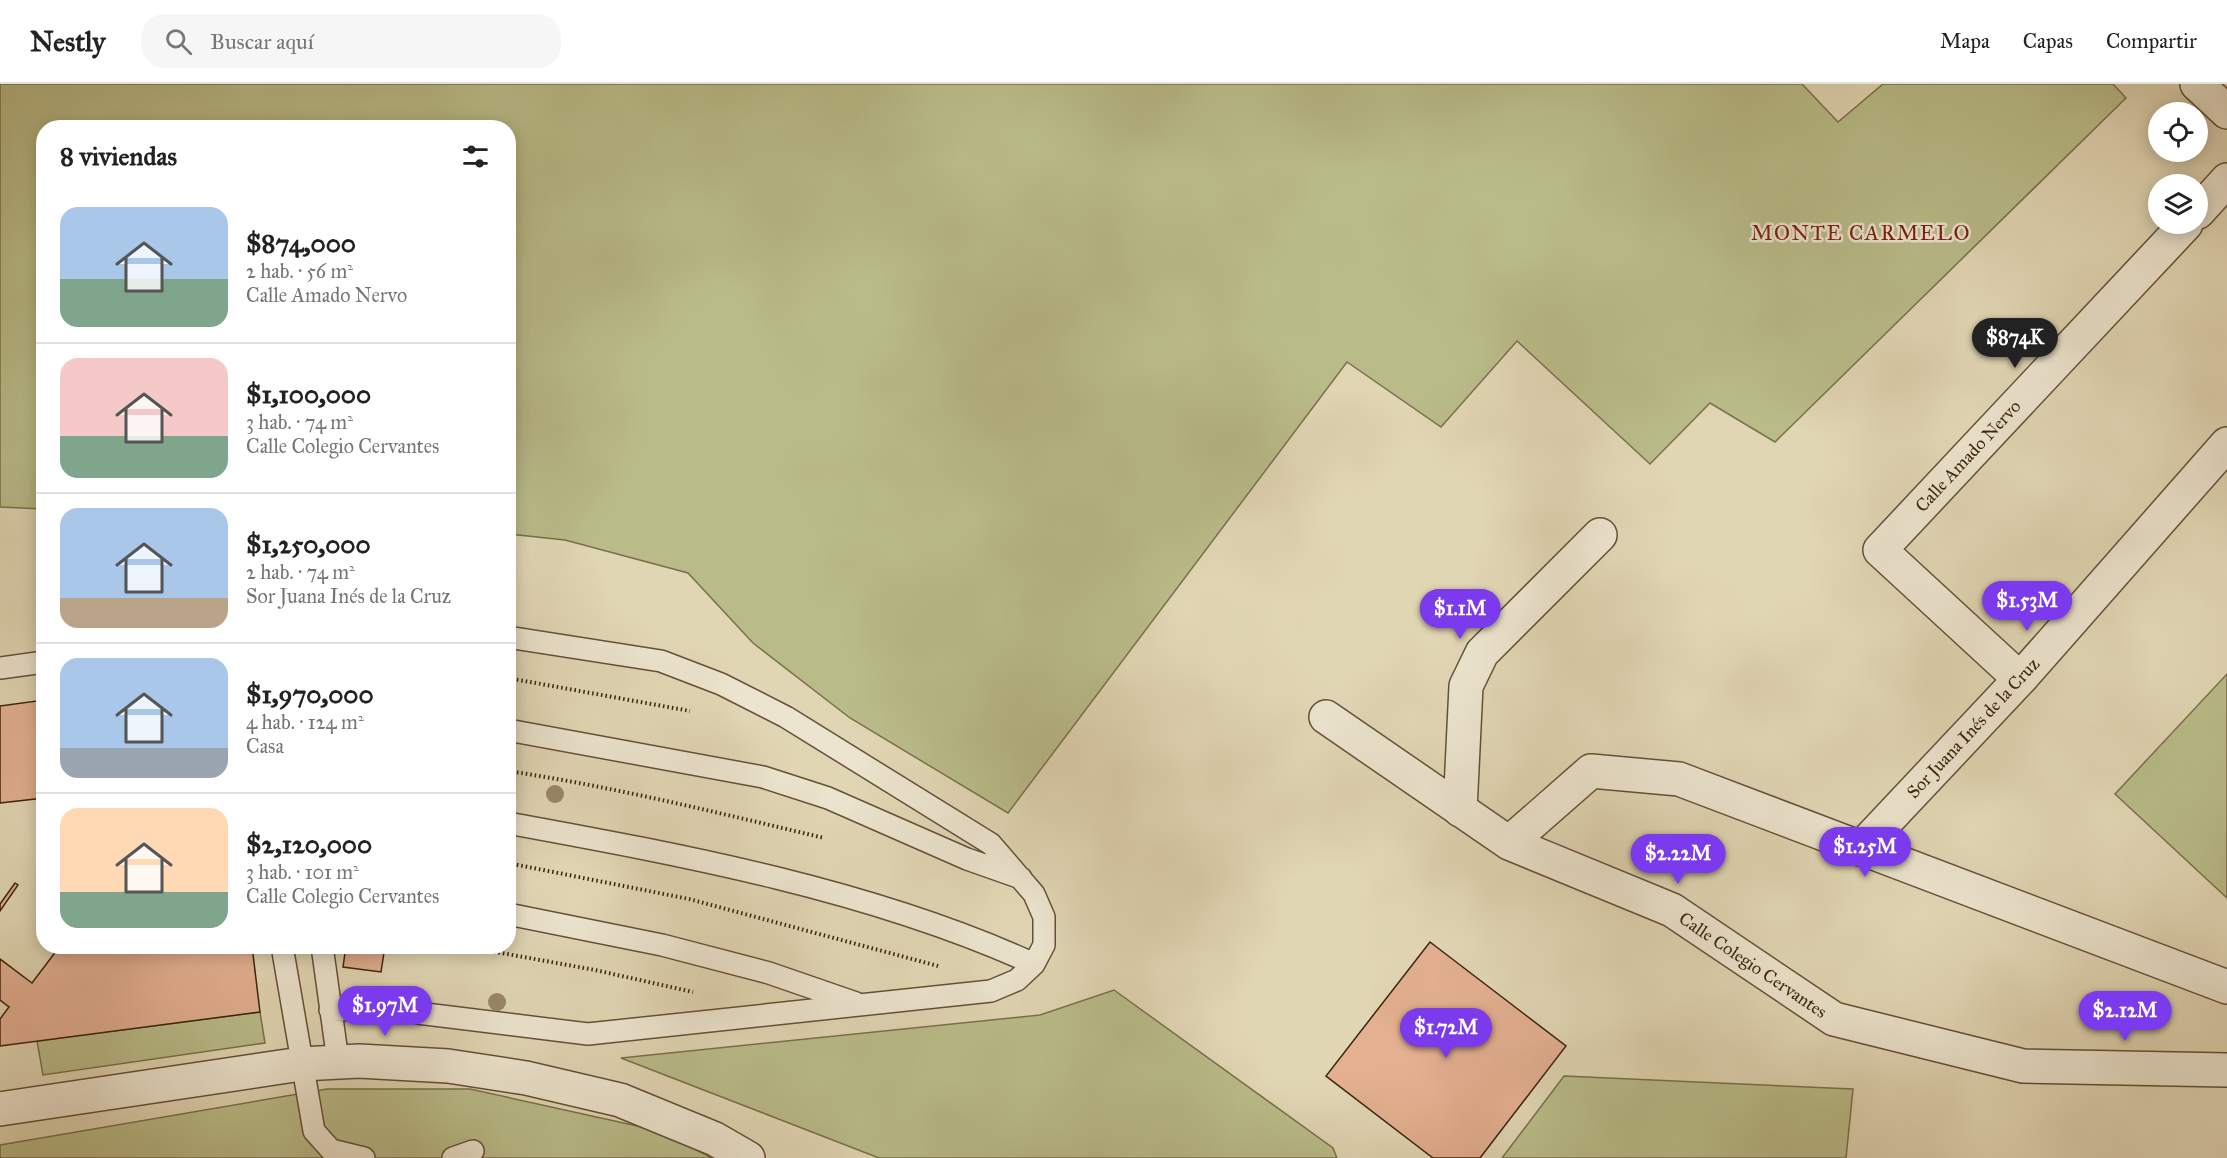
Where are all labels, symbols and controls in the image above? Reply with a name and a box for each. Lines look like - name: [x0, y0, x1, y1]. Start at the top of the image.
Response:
- search box: [141, 14, 561, 68]
- text: Nestly: [30, 24, 105, 59]
- icon: search: [162, 25, 195, 58]
- text: Buscar aquí: [210, 28, 314, 55]
- text: Mapa: [1940, 28, 1990, 54]
- text: Capas: [2023, 28, 2073, 54]
- text: Compartir: [2106, 28, 2197, 54]
- map controls: [2148, 102, 2208, 234]
- button: locate: [2148, 102, 2208, 162]
- text: 8 viviendas: [60, 140, 177, 172]
- icon: filters: [459, 140, 492, 173]
- button: layers: [2148, 174, 2208, 234]
- district label: MONTE CARMELO: [1751, 220, 1971, 246]
- text: $874,000: [246, 227, 356, 259]
- icon: home: [108, 231, 180, 303]
- text: 2 hab. · 56 m²: [246, 259, 353, 283]
- text: Calle Amado Nervo: [246, 283, 407, 307]
- pin: $874K: [1973, 318, 2057, 369]
- text: $874K: [1986, 325, 2044, 349]
- text: $1,100,000: [246, 378, 371, 410]
- icon: home: [108, 382, 180, 454]
- street label: Calle Amado Nervo: [1910, 395, 2026, 517]
- text: 3 hab. · 74 m²: [246, 410, 353, 434]
- text: Calle Colegio Cervantes: [246, 434, 439, 458]
- text: $1,250,000: [246, 528, 371, 560]
- icon: home: [108, 532, 180, 604]
- text: 2 hab. · 74 m²: [246, 560, 355, 584]
- pin: $1.53M: [1978, 581, 2076, 632]
- text: Sor Juana Inés de la Cruz: [246, 584, 451, 608]
- text: $1.53M: [1996, 588, 2058, 612]
- pin: $1.1M: [1418, 589, 1502, 640]
- text: $1.1M: [1434, 596, 1486, 620]
- street label: Sor Juana Inés de la Cruz: [1902, 653, 2045, 804]
- text: $1,970,000: [246, 678, 374, 710]
- icon: home: [108, 682, 180, 754]
- text: 4 hab. · 124 m²: [246, 710, 364, 734]
- text: Casa: [246, 734, 284, 758]
- pin: $1.25M: [1816, 827, 1914, 878]
- text: $2,120,000: [246, 828, 372, 860]
- icon: home: [108, 832, 180, 904]
- pin: $2.22M: [1629, 834, 1727, 885]
- text: $1.25M: [1833, 834, 1897, 858]
- text: $2.22M: [1645, 841, 1711, 865]
- text: 3 hab. · 101 m²: [246, 860, 359, 884]
- text: Calle Colegio Cervantes: [246, 884, 439, 908]
- street label: Calle Colegio Cervantes: [1674, 907, 1831, 1024]
- pin: $1.97M: [336, 986, 434, 1037]
- pin: $2.12M: [2076, 991, 2174, 1042]
- text: $1.97M: [352, 993, 418, 1017]
- text: $2.12M: [2093, 998, 2157, 1022]
- pin: $1.72M: [1397, 1008, 1495, 1059]
- text: $1.72M: [1414, 1015, 1478, 1039]

